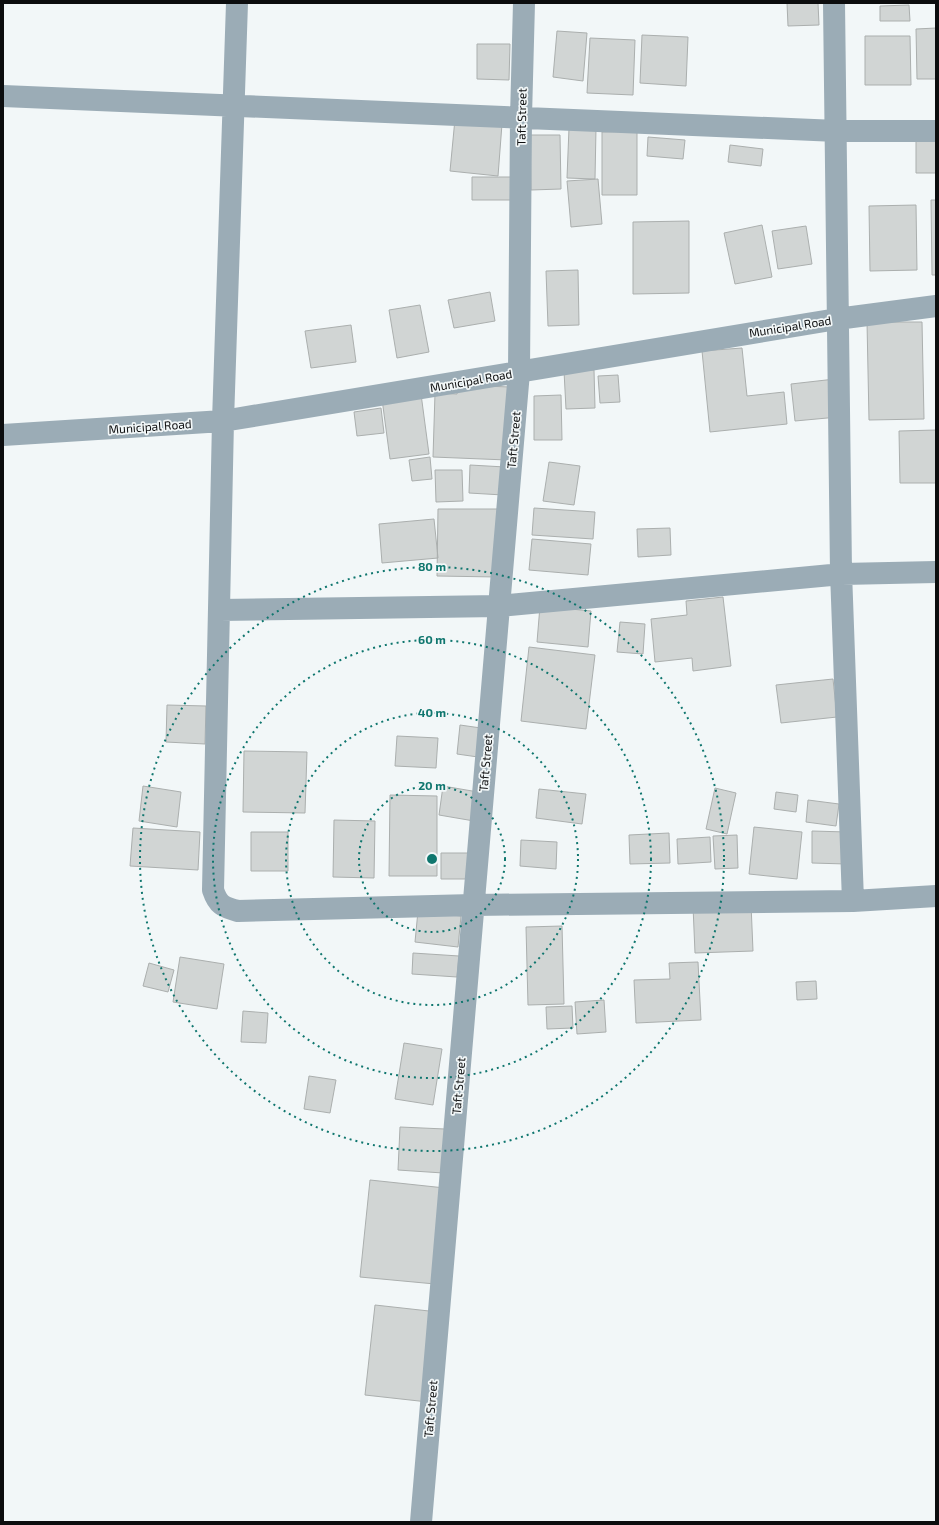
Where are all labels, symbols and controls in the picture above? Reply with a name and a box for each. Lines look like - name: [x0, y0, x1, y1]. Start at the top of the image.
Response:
- street label: Taft Street: [513, 88, 529, 146]
- street label: Municipal Road: [748, 313, 832, 339]
- street label: Municipal Road: [429, 366, 513, 394]
- street label: Taft Street: [504, 410, 523, 469]
- street label: Municipal Road: [108, 416, 192, 436]
- text: 80 m: [418, 559, 446, 573]
- text: 60 m: [418, 632, 446, 646]
- text: 40 m: [418, 705, 446, 719]
- street label: Taft Street: [476, 733, 495, 792]
- text: 20 m: [418, 778, 446, 792]
- centre of rings: [425, 852, 439, 866]
- street label: Taft Street: [449, 1056, 468, 1115]
- street label: Taft Street: [421, 1379, 440, 1438]

